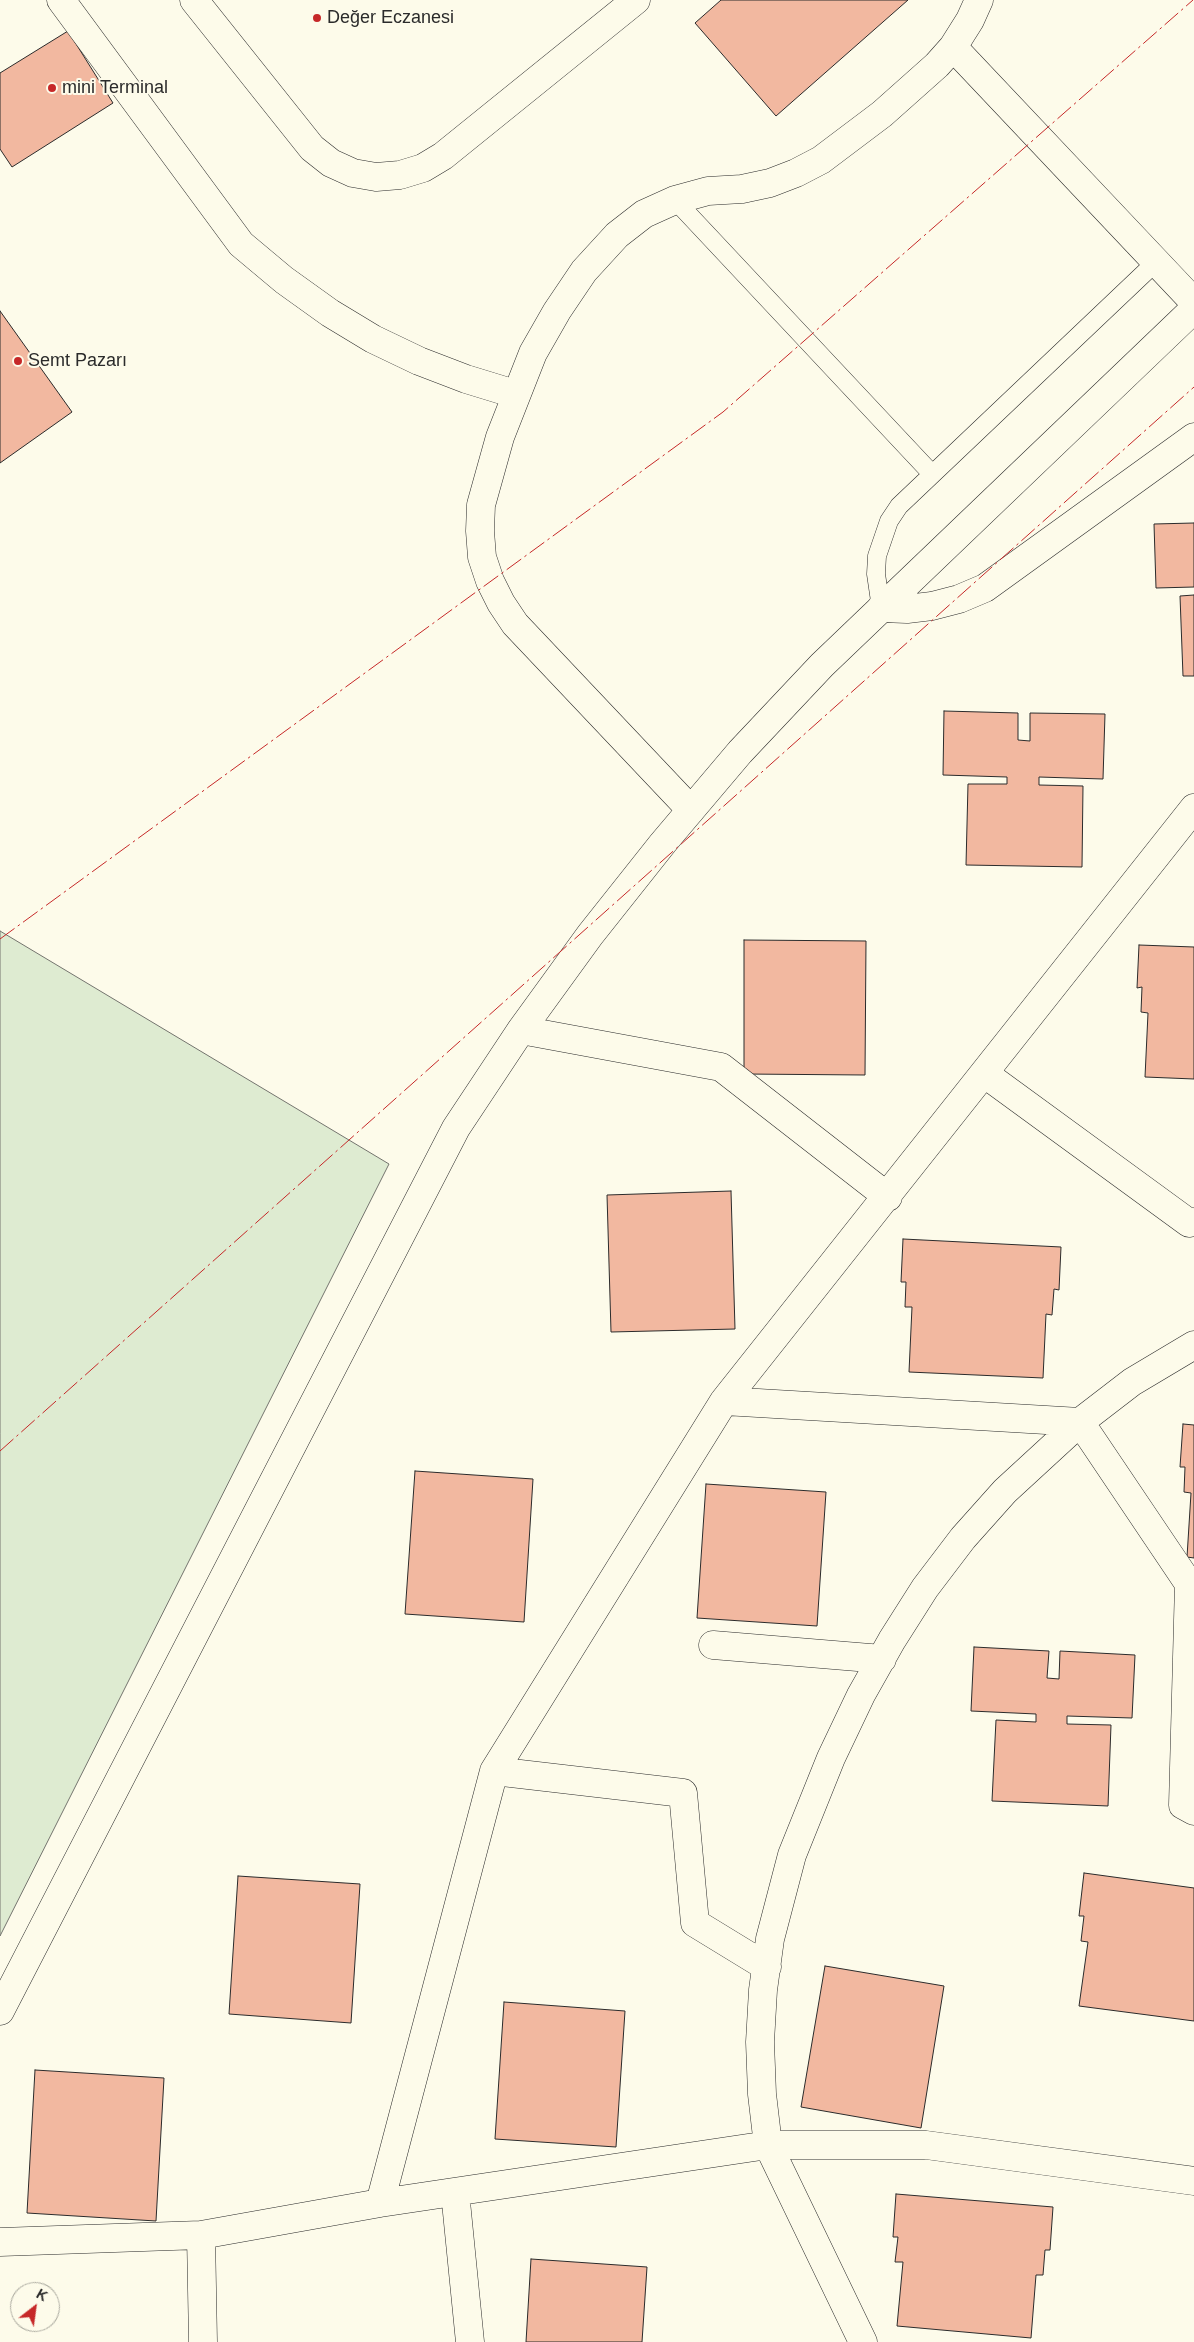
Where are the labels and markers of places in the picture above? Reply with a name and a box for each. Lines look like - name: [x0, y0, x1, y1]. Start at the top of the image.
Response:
- place label: Değer Eczanesi: [327, 7, 454, 29]
- marker: Değer Eczanesi: [311, 12, 323, 24]
- place label: mini Terminal: [62, 77, 168, 99]
- marker: mini Terminal: [46, 82, 58, 94]
- place label: Semt Pazarı: [28, 350, 127, 372]
- marker: Semt Pazarı: [12, 355, 24, 367]

